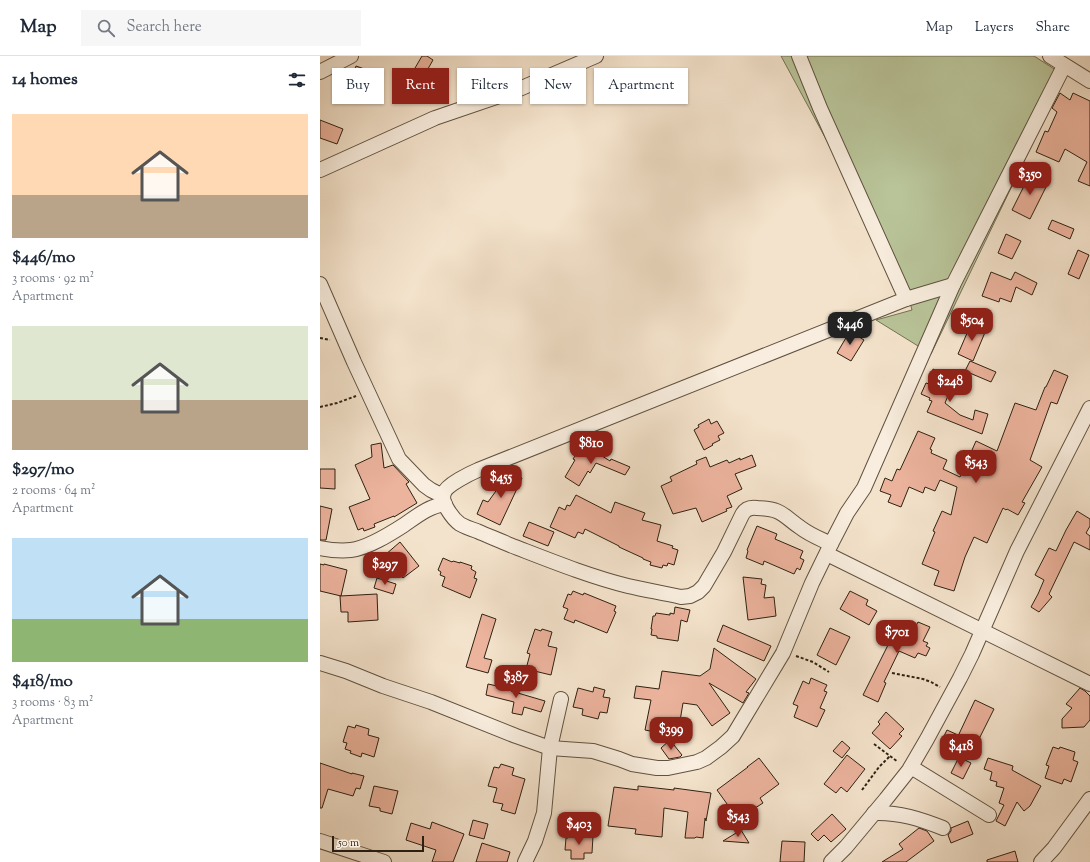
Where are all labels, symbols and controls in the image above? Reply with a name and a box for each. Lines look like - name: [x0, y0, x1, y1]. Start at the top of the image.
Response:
- search box: [81, 10, 361, 46]
- text: Map: [20, 14, 57, 41]
- icon: search: [95, 17, 117, 39]
- text: Search here: [127, 17, 202, 38]
- text: Map: [926, 18, 953, 38]
- text: Layers: [975, 18, 1013, 38]
- text: Share: [1035, 18, 1070, 38]
- text: 14 homes: [12, 68, 78, 92]
- chip: Buy: [332, 68, 384, 104]
- chip: Rent: [392, 68, 449, 104]
- chip: Filters: [457, 68, 522, 104]
- chip: New: [530, 68, 586, 104]
- chip: Apartment: [594, 68, 688, 104]
- icon: filters: [286, 69, 308, 91]
- icon: home: [124, 140, 196, 212]
- pin: $350: [1006, 162, 1054, 196]
- text: $350: [1018, 166, 1042, 184]
- text: $446/mo: [12, 246, 75, 270]
- text: 3 rooms · 92 m²: [12, 270, 94, 288]
- text: Apartment: [12, 288, 73, 306]
- pin: $504: [948, 308, 996, 342]
- pin: $446: [826, 312, 874, 346]
- text: $504: [960, 312, 984, 330]
- text: $446: [837, 316, 863, 334]
- icon: home: [124, 352, 196, 424]
- pin: $248: [926, 369, 974, 403]
- text: $248: [937, 373, 963, 391]
- pin: $810: [567, 431, 615, 465]
- text: $810: [579, 435, 603, 453]
- pin: $543: [952, 450, 1000, 484]
- text: $543: [964, 454, 988, 472]
- text: $297/mo: [12, 458, 74, 482]
- pin: $455: [477, 465, 525, 499]
- text: $455: [490, 469, 512, 487]
- text: 2 rooms · 64 m²: [12, 482, 95, 500]
- text: Apartment: [12, 500, 73, 518]
- pin: $297: [361, 552, 409, 586]
- text: $297: [372, 556, 398, 574]
- icon: home: [124, 564, 196, 636]
- pin: $701: [873, 620, 921, 654]
- text: $701: [885, 624, 909, 642]
- pin: $387: [492, 665, 540, 699]
- text: $387: [503, 669, 529, 687]
- text: $418/mo: [12, 670, 73, 694]
- text: 3 rooms · 83 m²: [12, 694, 93, 712]
- text: Apartment: [12, 712, 73, 730]
- pin: $399: [647, 717, 695, 751]
- text: $399: [659, 721, 683, 739]
- pin: $418: [937, 734, 985, 768]
- text: $418: [949, 738, 973, 756]
- pin: $543: [714, 804, 762, 838]
- text: $543: [726, 808, 750, 826]
- pin: $403: [555, 812, 603, 846]
- text: $403: [566, 816, 592, 834]
- scale bar: [332, 834, 424, 853]
- text: 50 m: [338, 835, 359, 851]

